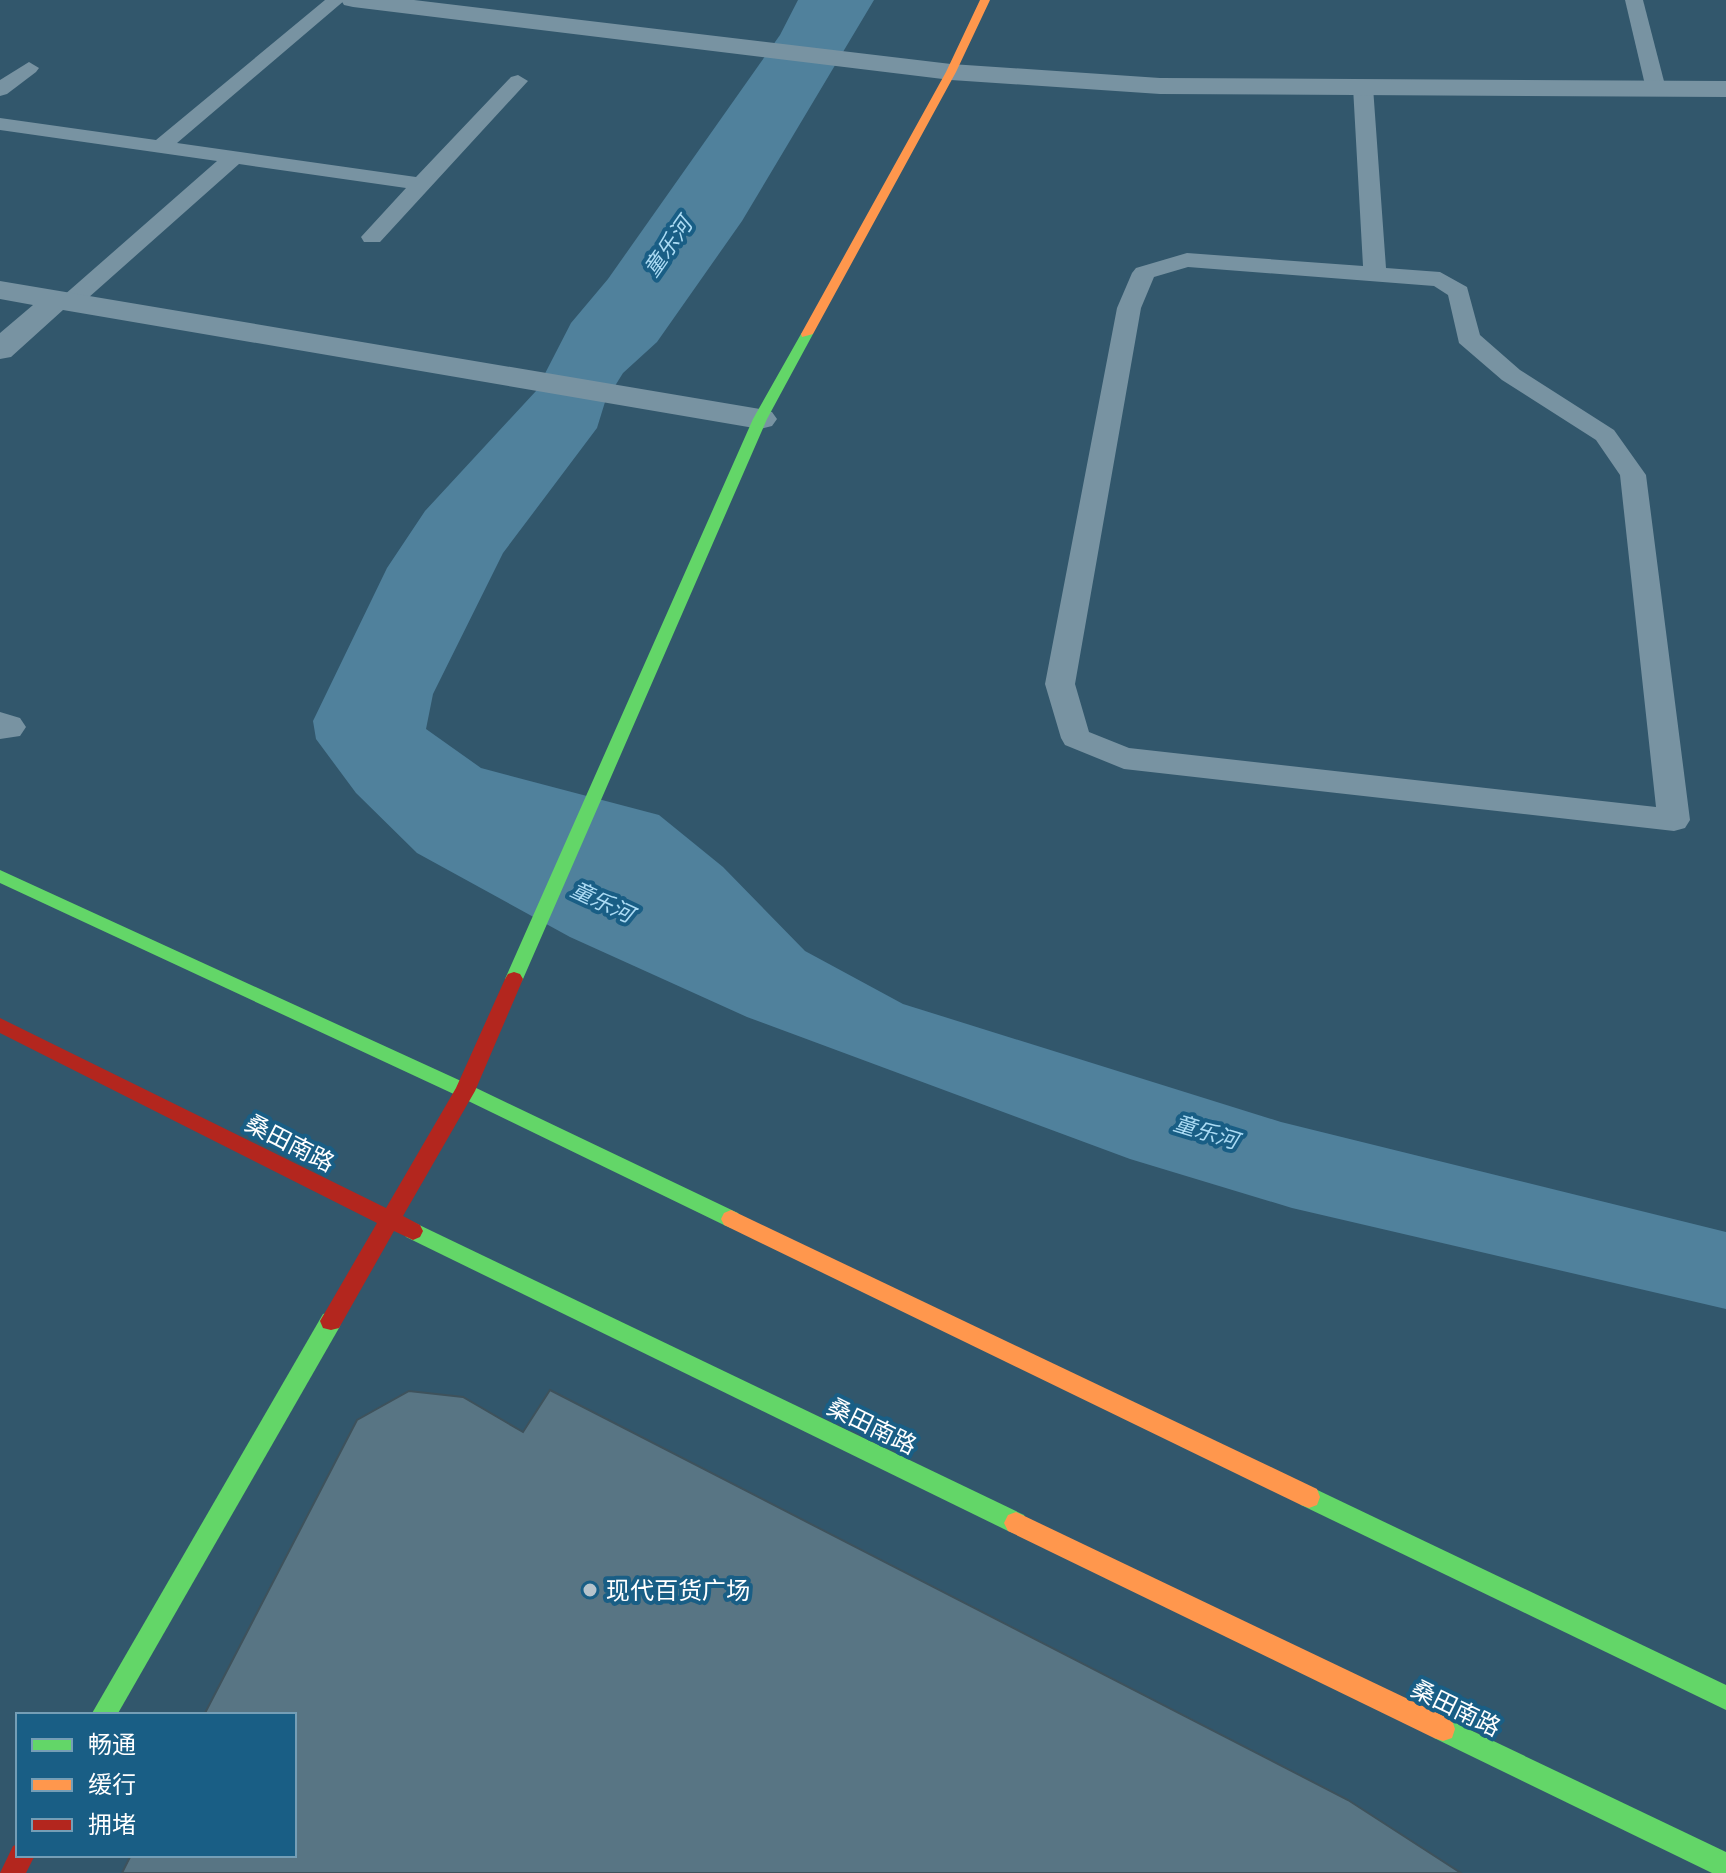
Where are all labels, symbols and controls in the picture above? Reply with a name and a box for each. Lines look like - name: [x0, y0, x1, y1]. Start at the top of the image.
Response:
- water label: 童乐河: [636, 208, 702, 283]
- water label: 童乐河: [566, 874, 642, 932]
- street label: 桑田南路: [240, 1107, 340, 1179]
- water label: 童乐河: [1170, 1108, 1246, 1158]
- street label: 桑田南路: [822, 1390, 922, 1462]
- place label: 现代百货广场: [606, 1574, 750, 1607]
- marker: 现代百货广场: [581, 1581, 599, 1599]
- street label: 桑田南路: [1406, 1672, 1506, 1744]
- legend: [16, 1713, 296, 1857]
- text: 畅通: [88, 1728, 136, 1761]
- text: 缓行: [88, 1768, 136, 1801]
- text: 拥堵: [88, 1808, 136, 1841]

